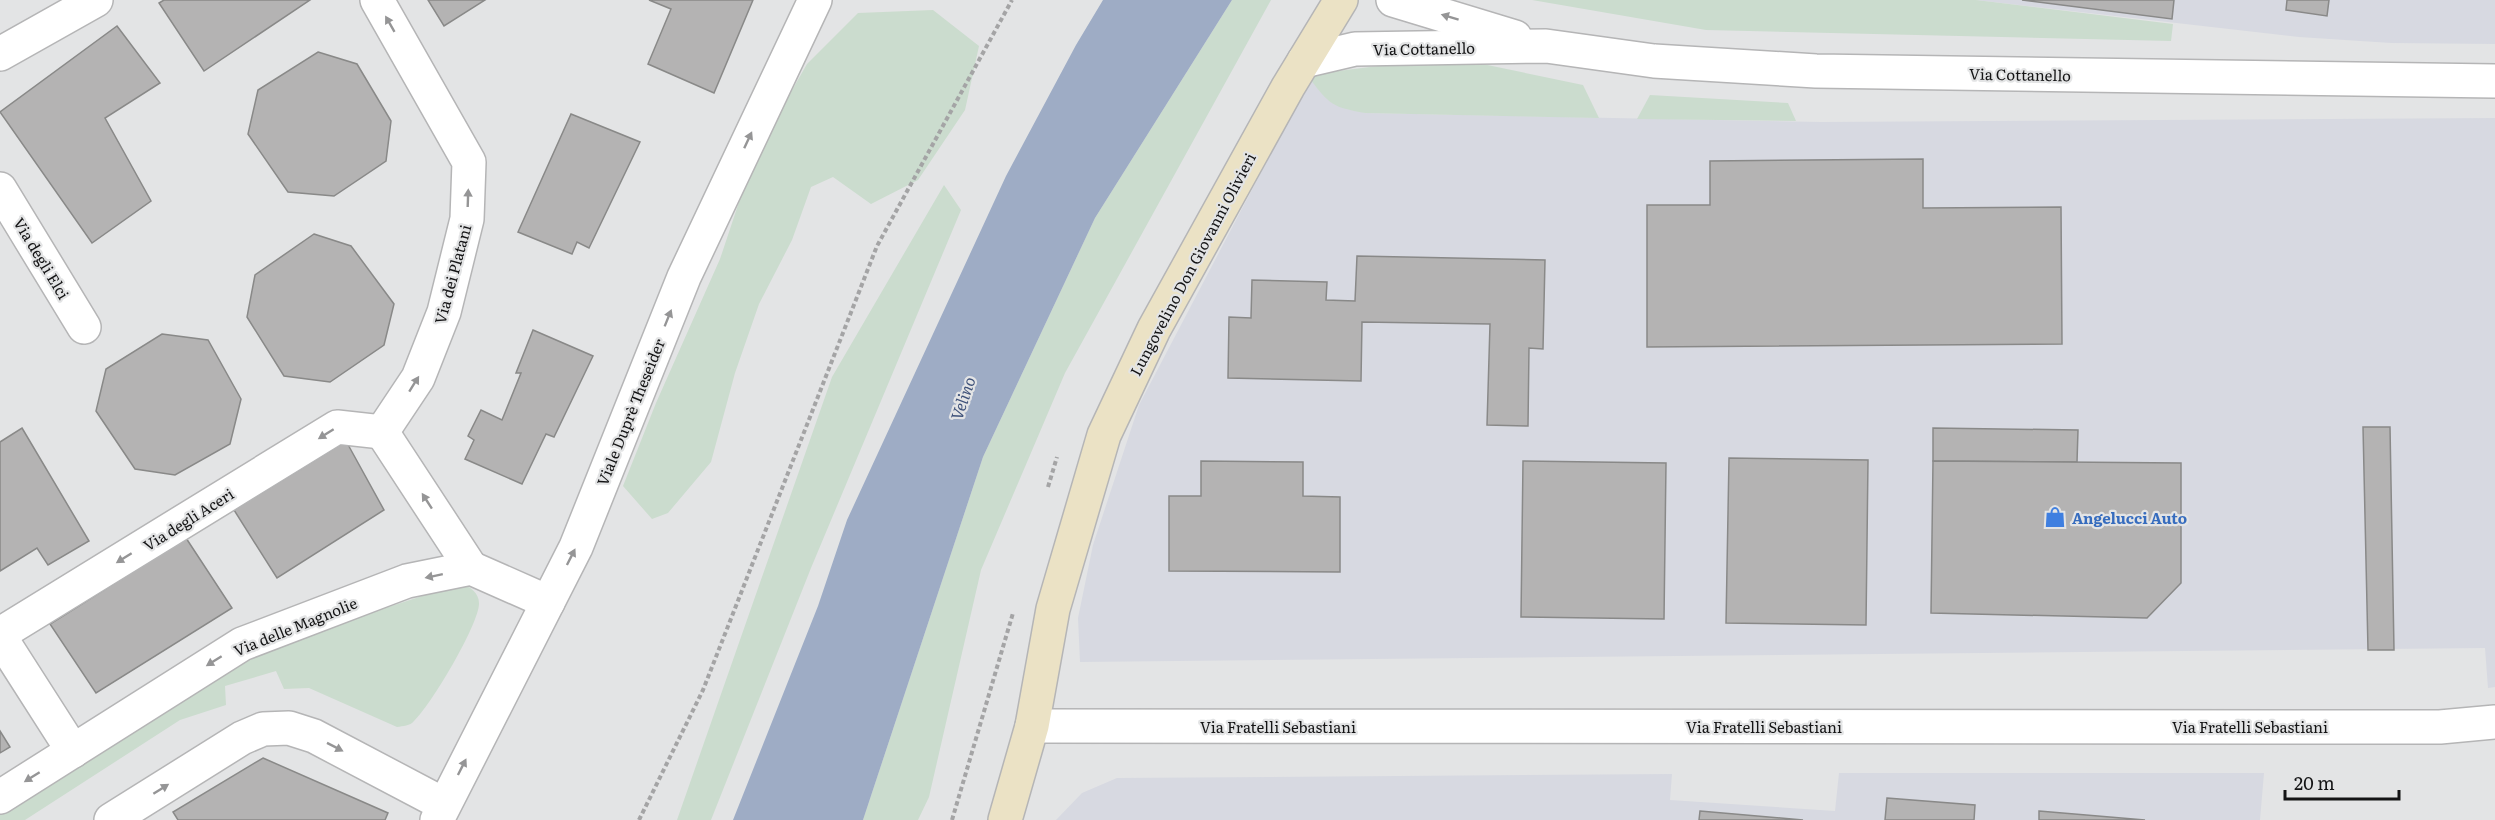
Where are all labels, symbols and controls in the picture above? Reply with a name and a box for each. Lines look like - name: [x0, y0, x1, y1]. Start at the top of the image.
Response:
- one-way arrow: [1441, 12, 1459, 21]
- one-way arrow: [385, 15, 395, 32]
- street label: Via Cottanello: [1373, 36, 1475, 60]
- street label: Via Cottanello: [1969, 62, 2071, 86]
- one-way arrow: [744, 132, 753, 149]
- street label: Lungovelino Don Giovanni Olivieri: [1123, 148, 1261, 380]
- one-way arrow: [463, 188, 473, 207]
- street label: Via degli Elci: [8, 213, 76, 303]
- street label: Via dei Platani: [428, 222, 476, 326]
- one-way arrow: [664, 309, 673, 327]
- street label: Viale Duprè Theseider: [590, 335, 670, 489]
- water label: Velino: [943, 373, 981, 423]
- one-way arrow: [409, 376, 420, 392]
- one-way arrow: [318, 429, 334, 440]
- street label: Via degli Aceri: [138, 482, 238, 556]
- one-way arrow: [421, 494, 433, 510]
- shop icon: Angelucci Auto: [2043, 505, 2067, 529]
- place label: Angelucci Auto: [2072, 506, 2187, 529]
- one-way arrow: [566, 548, 576, 565]
- one-way arrow: [116, 553, 132, 564]
- one-way arrow: [425, 571, 444, 581]
- street label: Via delle Magnolie: [230, 591, 361, 661]
- one-way arrow: [206, 656, 222, 667]
- street label: Via Fratelli Sebastiani: [1200, 715, 1356, 738]
- street label: Via Fratelli Sebastiani: [1686, 715, 1842, 738]
- street label: Via Fratelli Sebastiani: [2172, 715, 2328, 738]
- one-way arrow: [327, 742, 344, 752]
- one-way arrow: [457, 759, 467, 776]
- scale bar: [2285, 763, 2399, 801]
- text: 20 m: [2294, 769, 2335, 796]
- one-way arrow: [24, 771, 40, 782]
- one-way arrow: [152, 783, 168, 795]

